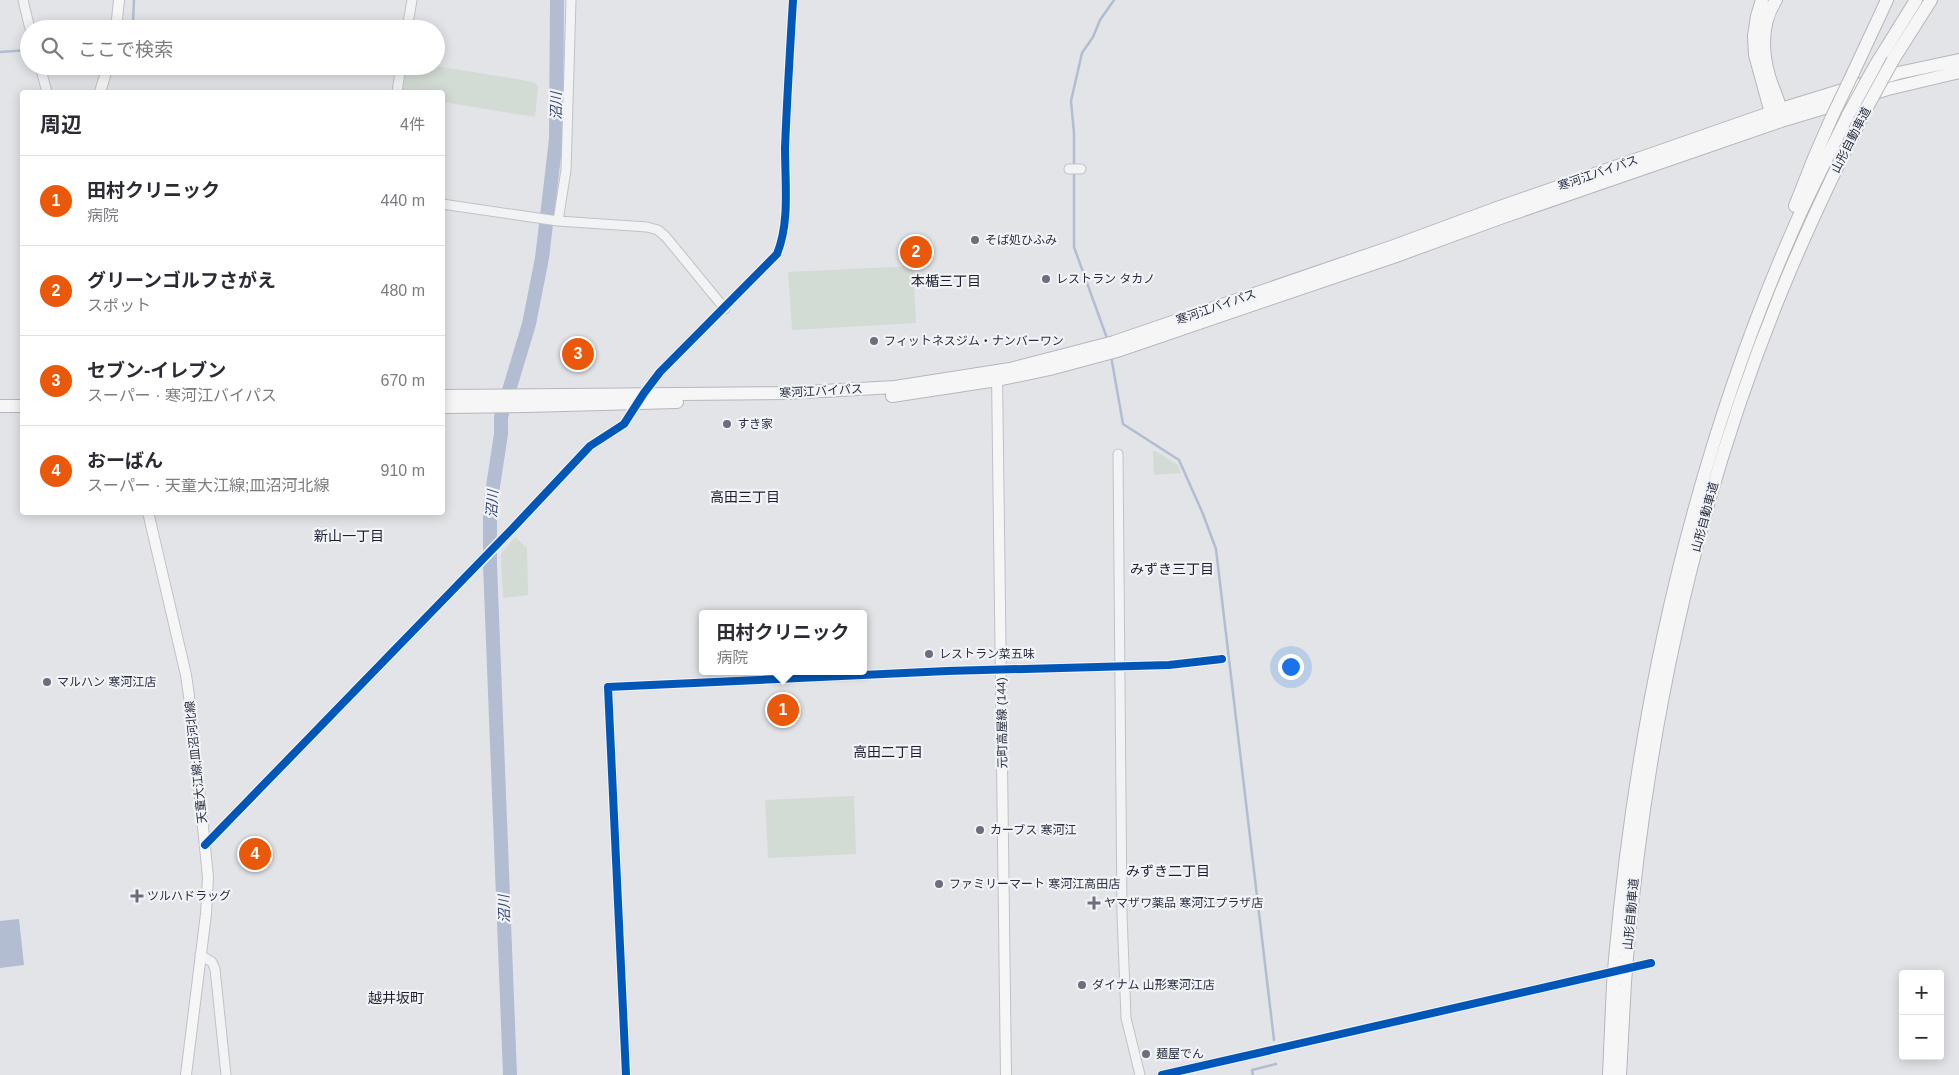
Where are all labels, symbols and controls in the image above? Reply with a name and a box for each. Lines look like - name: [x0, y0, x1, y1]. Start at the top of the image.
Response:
- search box: [20, 20, 445, 75]
- icon: search: [38, 34, 66, 62]
- text: ここで検索: [78, 39, 173, 60]
- water label: 沼川: [548, 90, 564, 120]
- street label: 山形自動車道: [1828, 105, 1874, 175]
- text: 周辺: [40, 113, 82, 136]
- text: 4件: [400, 116, 425, 133]
- street label: 寒河江バイパス: [1556, 153, 1640, 193]
- text: 田村クリニック: [87, 180, 220, 201]
- text: 1: [52, 192, 60, 209]
- text: 440 m: [381, 192, 425, 209]
- text: 病院: [87, 207, 119, 224]
- pin: 2: [900, 233, 932, 271]
- place label: そば処ひふみ: [985, 233, 1057, 247]
- marker: そば処ひふみ: [969, 234, 981, 246]
- text: グリーンゴルフさがえ: [87, 270, 276, 291]
- place label: レストラン タカノ: [1056, 272, 1155, 286]
- district label: 本楯三丁目: [911, 273, 981, 289]
- marker: レストラン タカノ: [1040, 273, 1052, 285]
- text: 2: [52, 282, 60, 299]
- text: 480 m: [381, 282, 425, 299]
- street label: 寒河江バイパス: [1174, 287, 1258, 327]
- text: スポット: [87, 297, 151, 314]
- place label: フィットネスジム・ナンバーワン: [884, 334, 1064, 348]
- pin: 3: [562, 335, 594, 373]
- marker: フィットネスジム・ナンバーワン: [868, 335, 880, 347]
- text: セブン-イレブン: [87, 360, 226, 381]
- text: 3: [52, 372, 60, 389]
- text: 670 m: [381, 372, 425, 389]
- street label: 寒河江バイパス: [779, 382, 863, 400]
- text: スーパー · 寒河江バイパス: [87, 387, 277, 404]
- place label: すき家: [737, 417, 773, 431]
- marker: すき家: [721, 418, 733, 430]
- text: おーばん: [87, 450, 163, 471]
- text: 4: [52, 462, 60, 479]
- text: 910 m: [381, 462, 425, 479]
- text: スーパー · 天童大江線;皿沼河北線: [87, 477, 330, 494]
- street label: 山形自動車道: [1689, 480, 1721, 554]
- water label: 沼川: [483, 488, 501, 518]
- district label: 高田三丁目: [710, 489, 780, 505]
- district label: 新山一丁目: [314, 528, 384, 544]
- district label: みずき三丁目: [1130, 561, 1214, 577]
- popup: [699, 610, 867, 675]
- text: 田村クリニック: [716, 622, 850, 643]
- place label: レストラン菜五味: [939, 647, 1035, 661]
- marker: レストラン菜五味: [923, 648, 935, 660]
- text: 病院: [716, 649, 749, 666]
- your location: [1278, 654, 1304, 680]
- place label: マルハン 寒河江店: [57, 675, 156, 689]
- marker: マルハン 寒河江店: [41, 676, 53, 688]
- street label: 元町高屋線 (144): [994, 677, 1010, 769]
- pin: 1: [767, 691, 799, 729]
- street label: 天童大江線;皿沼河北線: [183, 700, 209, 824]
- district label: 高田二丁目: [853, 744, 923, 760]
- place label: カーブス 寒河江: [990, 823, 1077, 837]
- marker: カーブス 寒河江: [974, 824, 986, 836]
- pin: 4: [239, 835, 271, 873]
- district label: みずき二丁目: [1126, 863, 1210, 879]
- place label: ファミリーマート 寒河江高田店: [949, 877, 1120, 891]
- marker: ファミリーマート 寒河江高田店: [933, 878, 945, 890]
- street label: 山形自動車道: [1621, 878, 1641, 950]
- place label: ツルハドラッグ: [147, 889, 231, 903]
- marker: ツルハドラッグ: [131, 890, 143, 902]
- water label: 沼川: [495, 893, 512, 923]
- place label: ヤマザワ薬品 寒河江プラザ店: [1104, 896, 1263, 910]
- marker: ヤマザワ薬品 寒河江プラザ店: [1088, 897, 1100, 909]
- map controls: [1899, 970, 1944, 1060]
- button: +: [1899, 970, 1944, 1015]
- place label: ダイナム 山形寒河江店: [1092, 978, 1215, 992]
- marker: ダイナム 山形寒河江店: [1076, 979, 1088, 991]
- district label: 越井坂町: [368, 990, 424, 1006]
- button: −: [1899, 1015, 1944, 1060]
- place label: 麺屋でん: [1156, 1047, 1204, 1061]
- marker: 麺屋でん: [1140, 1048, 1152, 1060]

